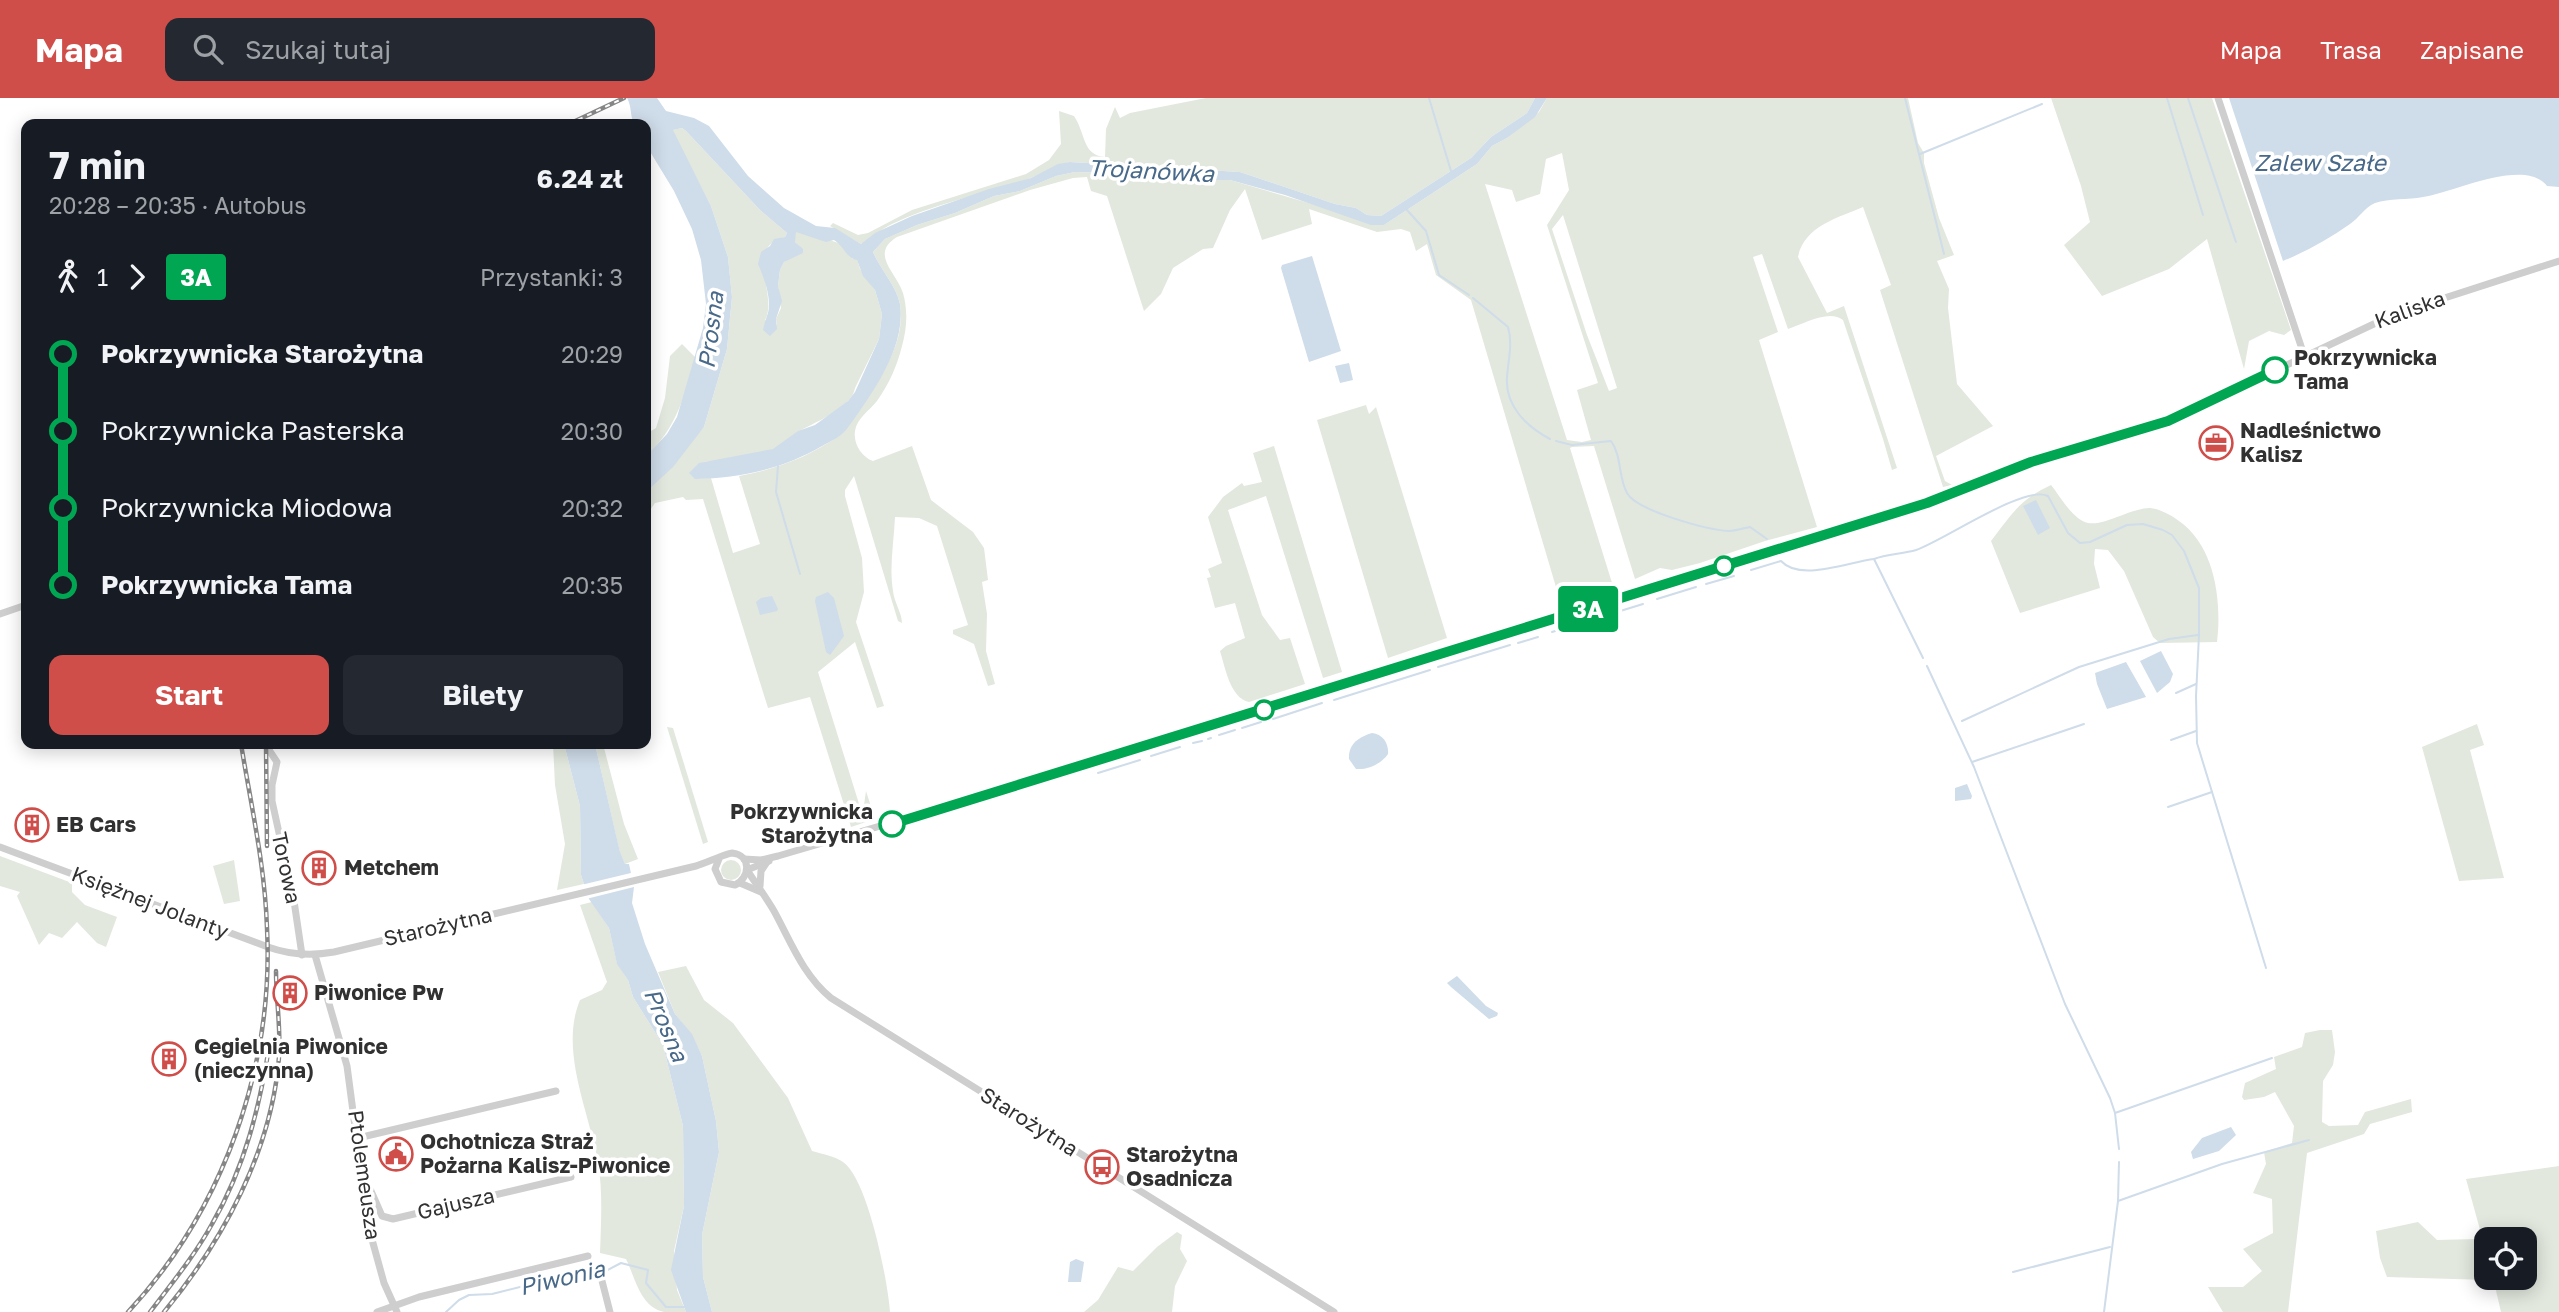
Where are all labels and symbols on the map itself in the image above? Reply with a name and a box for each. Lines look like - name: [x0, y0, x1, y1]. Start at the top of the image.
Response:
- water label: Zalew Szałe: [2254, 148, 2387, 176]
- water label: Trojanówka: [1087, 153, 1216, 187]
- street label: Kaliska: [2371, 284, 2448, 334]
- water label: Prosna: [691, 289, 729, 370]
- place label: Pokrzywnicka Tama: [2294, 344, 2437, 394]
- marker: Pokrzywnicka Tama: [2262, 357, 2288, 383]
- place label: Nadleśnictwo Kalisz: [2240, 417, 2381, 467]
- office icon: Nadleśnictwo Kalisz: [2197, 424, 2235, 462]
- unlabelled marker: [1714, 556, 1734, 576]
- line badge: 3A: [1556, 586, 1620, 632]
- unlabelled marker: [1254, 700, 1274, 720]
- place label: Pokrzywnicka Starożytna: [730, 798, 873, 848]
- building icon: EB Cars: [13, 806, 51, 844]
- place label: EB Cars: [56, 811, 136, 837]
- marker: Pokrzywnicka Starożytna: [879, 811, 905, 837]
- street label: Torowa: [267, 830, 307, 906]
- building icon: Metchem: [300, 849, 338, 887]
- place label: Metchem: [344, 854, 439, 880]
- street label: Księżnej Jolanty: [68, 860, 233, 944]
- street label: Starożytna: [381, 901, 494, 951]
- building icon: Piwonice Pw: [271, 974, 309, 1012]
- place label: Piwonice Pw: [314, 979, 444, 1005]
- water label: Prosna: [639, 984, 695, 1066]
- place label: Cegielnia Piwonice (nieczynna): [194, 1033, 388, 1083]
- building icon: Cegielnia Piwonice (nieczynna): [150, 1040, 188, 1078]
- street label: Starożytna: [976, 1081, 1083, 1161]
- street label: Ptolemeusza: [343, 1108, 387, 1241]
- place label: Ochotnicza Straż Pożarna Kalisz-Piwonice: [420, 1128, 670, 1178]
- public building icon: Ochotnicza Straż Pożarna Kalisz-Piwonice: [377, 1135, 415, 1173]
- place label: Starożytna Osadnicza: [1126, 1141, 1238, 1191]
- bus stop icon: Starożytna Osadnicza: [1083, 1148, 1121, 1186]
- street label: Gajusza: [415, 1182, 497, 1225]
- water label: Piwonia: [516, 1253, 608, 1300]

